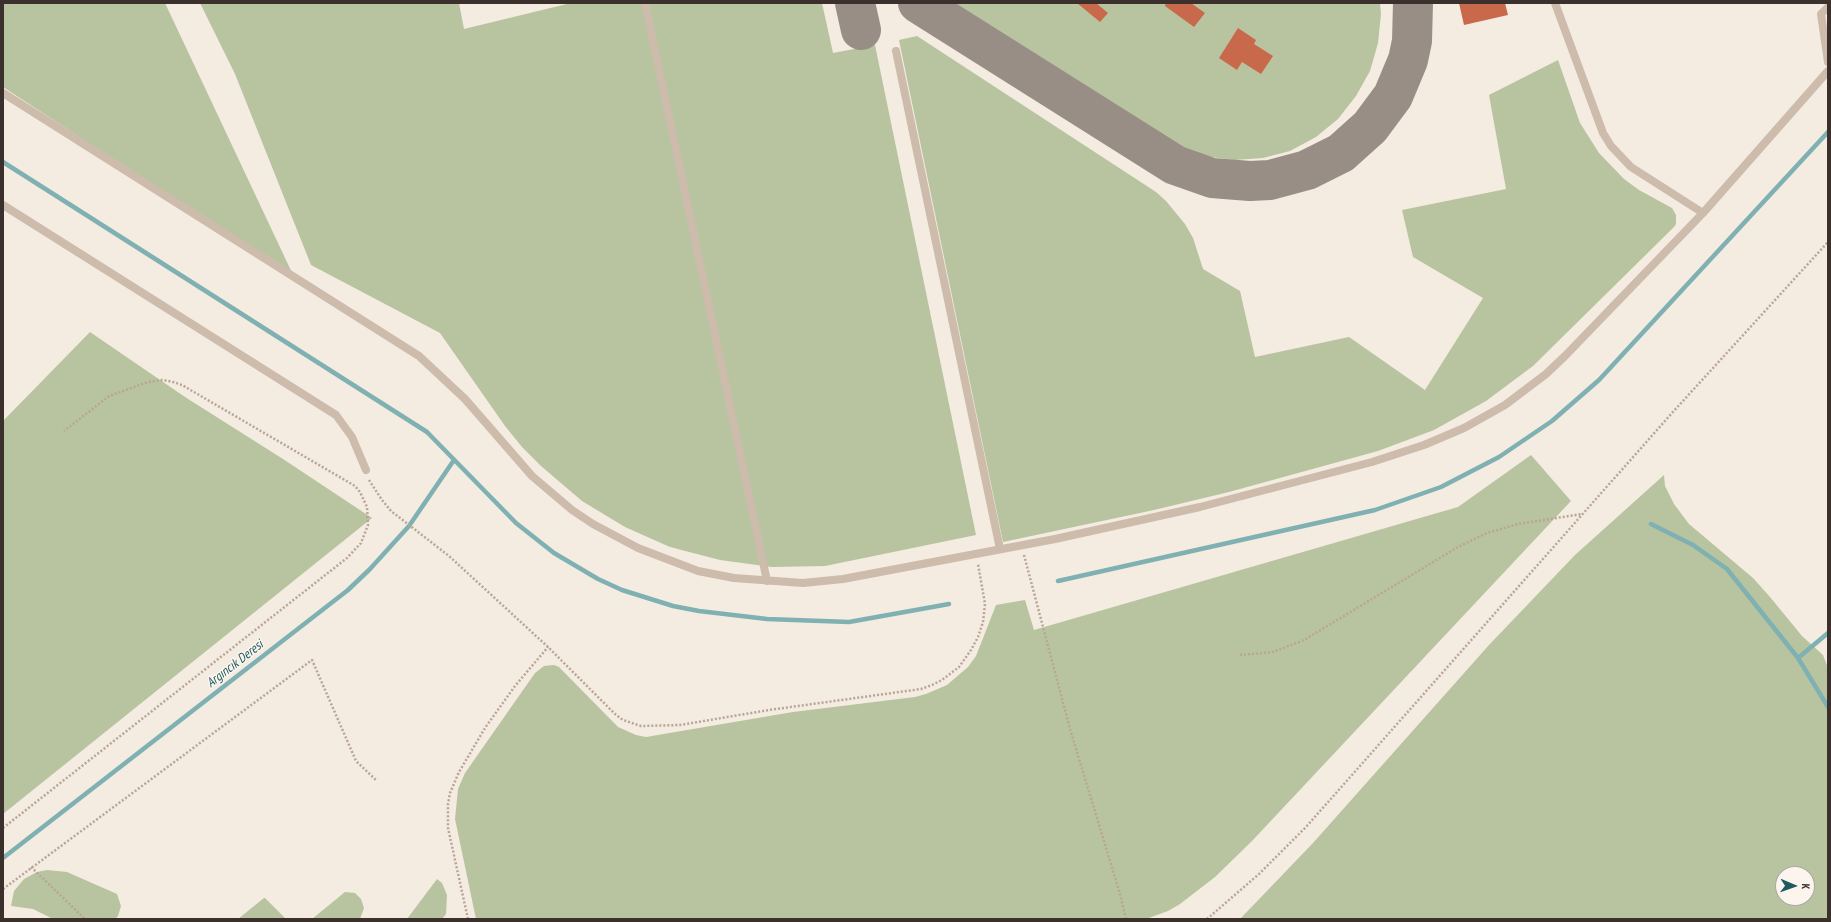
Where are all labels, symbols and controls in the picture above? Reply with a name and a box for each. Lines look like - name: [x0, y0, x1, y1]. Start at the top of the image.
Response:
- water label: Argıncık Deresi: [204, 637, 266, 691]
- north arrow: [1775, 866, 1815, 906]
- text: K: [1799, 883, 1813, 889]

